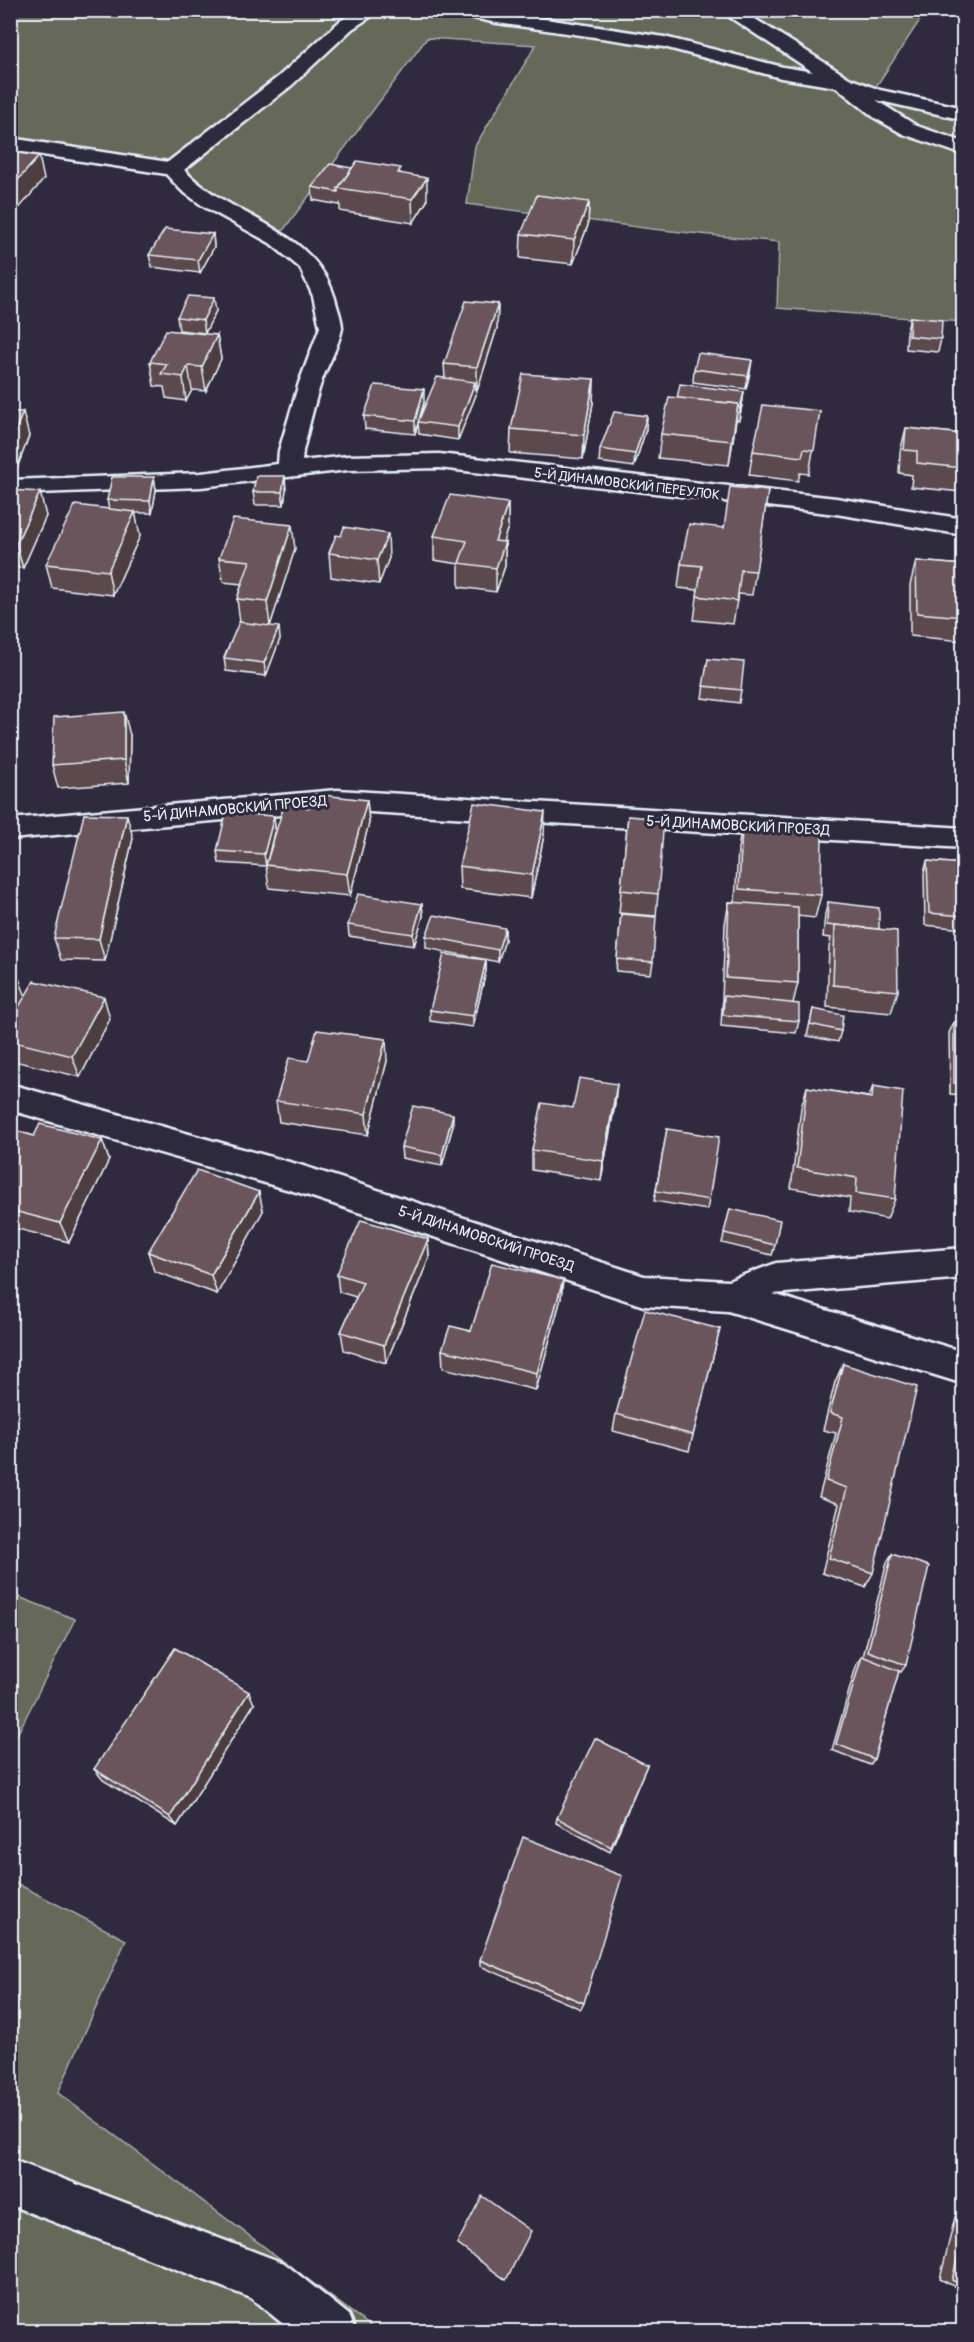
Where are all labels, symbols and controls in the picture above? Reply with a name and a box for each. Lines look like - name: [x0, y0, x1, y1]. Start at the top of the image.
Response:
- street label: 5-Й ДИНАМОВСКИЙ ПЕРЕУЛОК: [533, 464, 721, 504]
- street label: 5-Й ДИНАМОВСКИЙ ПРОЕЗД: [143, 791, 328, 826]
- street label: 5-Й ДИНАМОВСКИЙ ПРОЕЗД: [646, 812, 831, 840]
- street label: 5-Й ДИНАМОВСКИЙ ПРОЕЗД: [396, 1202, 577, 1277]

